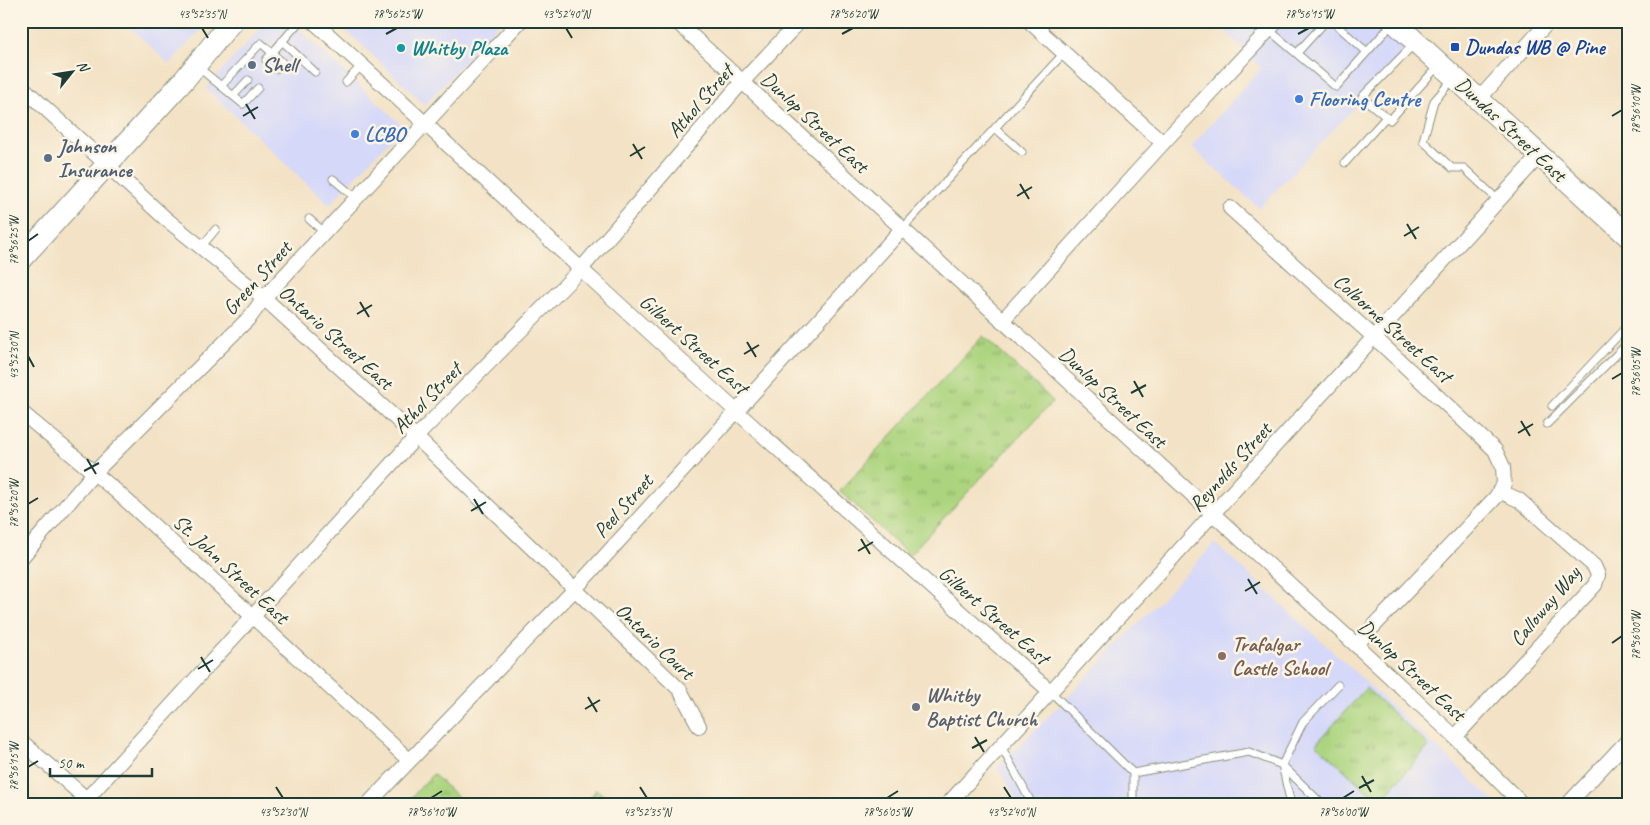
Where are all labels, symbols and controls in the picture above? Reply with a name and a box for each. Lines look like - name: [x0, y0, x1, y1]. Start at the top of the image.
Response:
- text: 43°52'35"N: [178, 6, 227, 22]
- text: 78°56'25"W: [373, 6, 424, 22]
- text: 43°52'40"N: [542, 6, 591, 22]
- text: 78°56'20"W: [829, 6, 880, 22]
- text: 78°56'15"W: [1285, 6, 1336, 22]
- place label: Dundas WB @ Pine: [1465, 34, 1607, 60]
- place label: Whitby Plaza: [411, 35, 509, 61]
- marker: Dundas WB @ Pine: [1449, 41, 1461, 53]
- marker: Whitby Plaza: [395, 42, 407, 54]
- north arrow: [48, 48, 98, 98]
- place label: Shell: [262, 52, 301, 78]
- street label: Athol Street: [661, 57, 741, 143]
- text: N: [73, 58, 94, 76]
- marker: Shell: [246, 59, 258, 71]
- street label: Dunlop Street East: [756, 65, 876, 180]
- street label: Dundas Street East: [1450, 71, 1574, 189]
- text: 78°56'10"W: [1628, 83, 1644, 134]
- place label: Flooring Centre: [1309, 86, 1422, 112]
- marker: Flooring Centre: [1293, 93, 1305, 105]
- place label: LCBO: [365, 121, 408, 147]
- marker: LCBO: [349, 128, 361, 140]
- place label: Johnson Insurance: [56, 133, 134, 183]
- marker: Johnson Insurance: [42, 152, 54, 164]
- text: 78°56'25"W: [6, 214, 22, 265]
- street label: Green Street: [217, 234, 299, 321]
- street label: Colborne Street East: [1328, 268, 1460, 390]
- street label: Ontario Street East: [274, 279, 400, 396]
- street label: Gilbert Street East: [634, 288, 756, 402]
- text: 43°52'30"N: [6, 331, 22, 380]
- street label: Dunlop Street East: [1054, 340, 1174, 455]
- text: 78°56'05"W: [1628, 346, 1644, 397]
- street label: Athol Street: [387, 355, 469, 439]
- street label: Reynolds Street: [1183, 415, 1278, 517]
- street label: Peel Street: [588, 467, 660, 543]
- text: 78°56'20"W: [6, 477, 22, 528]
- street label: St. John Street East: [168, 509, 296, 631]
- street label: Calloway Way: [1504, 559, 1587, 651]
- street label: Gilbert Street East: [934, 560, 1057, 672]
- street label: Ontario Court: [610, 597, 701, 686]
- text: 78°56'00"W: [1628, 609, 1644, 660]
- street label: Dunlop Street East: [1353, 613, 1473, 728]
- place label: Trafalgar Castle School: [1232, 631, 1332, 681]
- marker: Trafalgar Castle School: [1216, 650, 1228, 662]
- place label: Whitby Baptist Church: [926, 682, 1038, 732]
- marker: Whitby Baptist Church: [910, 701, 922, 713]
- text: 78°56'15"W: [6, 740, 22, 791]
- scale bar: [50, 745, 152, 777]
- text: 50 m: [58, 754, 85, 773]
- text: 43°52'30"N: [259, 804, 308, 820]
- text: 78°56'10"W: [407, 804, 458, 820]
- text: 43°52'35"N: [623, 804, 672, 820]
- text: 78°56'05"W: [863, 804, 914, 820]
- text: 43°52'40"N: [987, 804, 1036, 820]
- text: 78°56'00"W: [1319, 804, 1370, 820]

